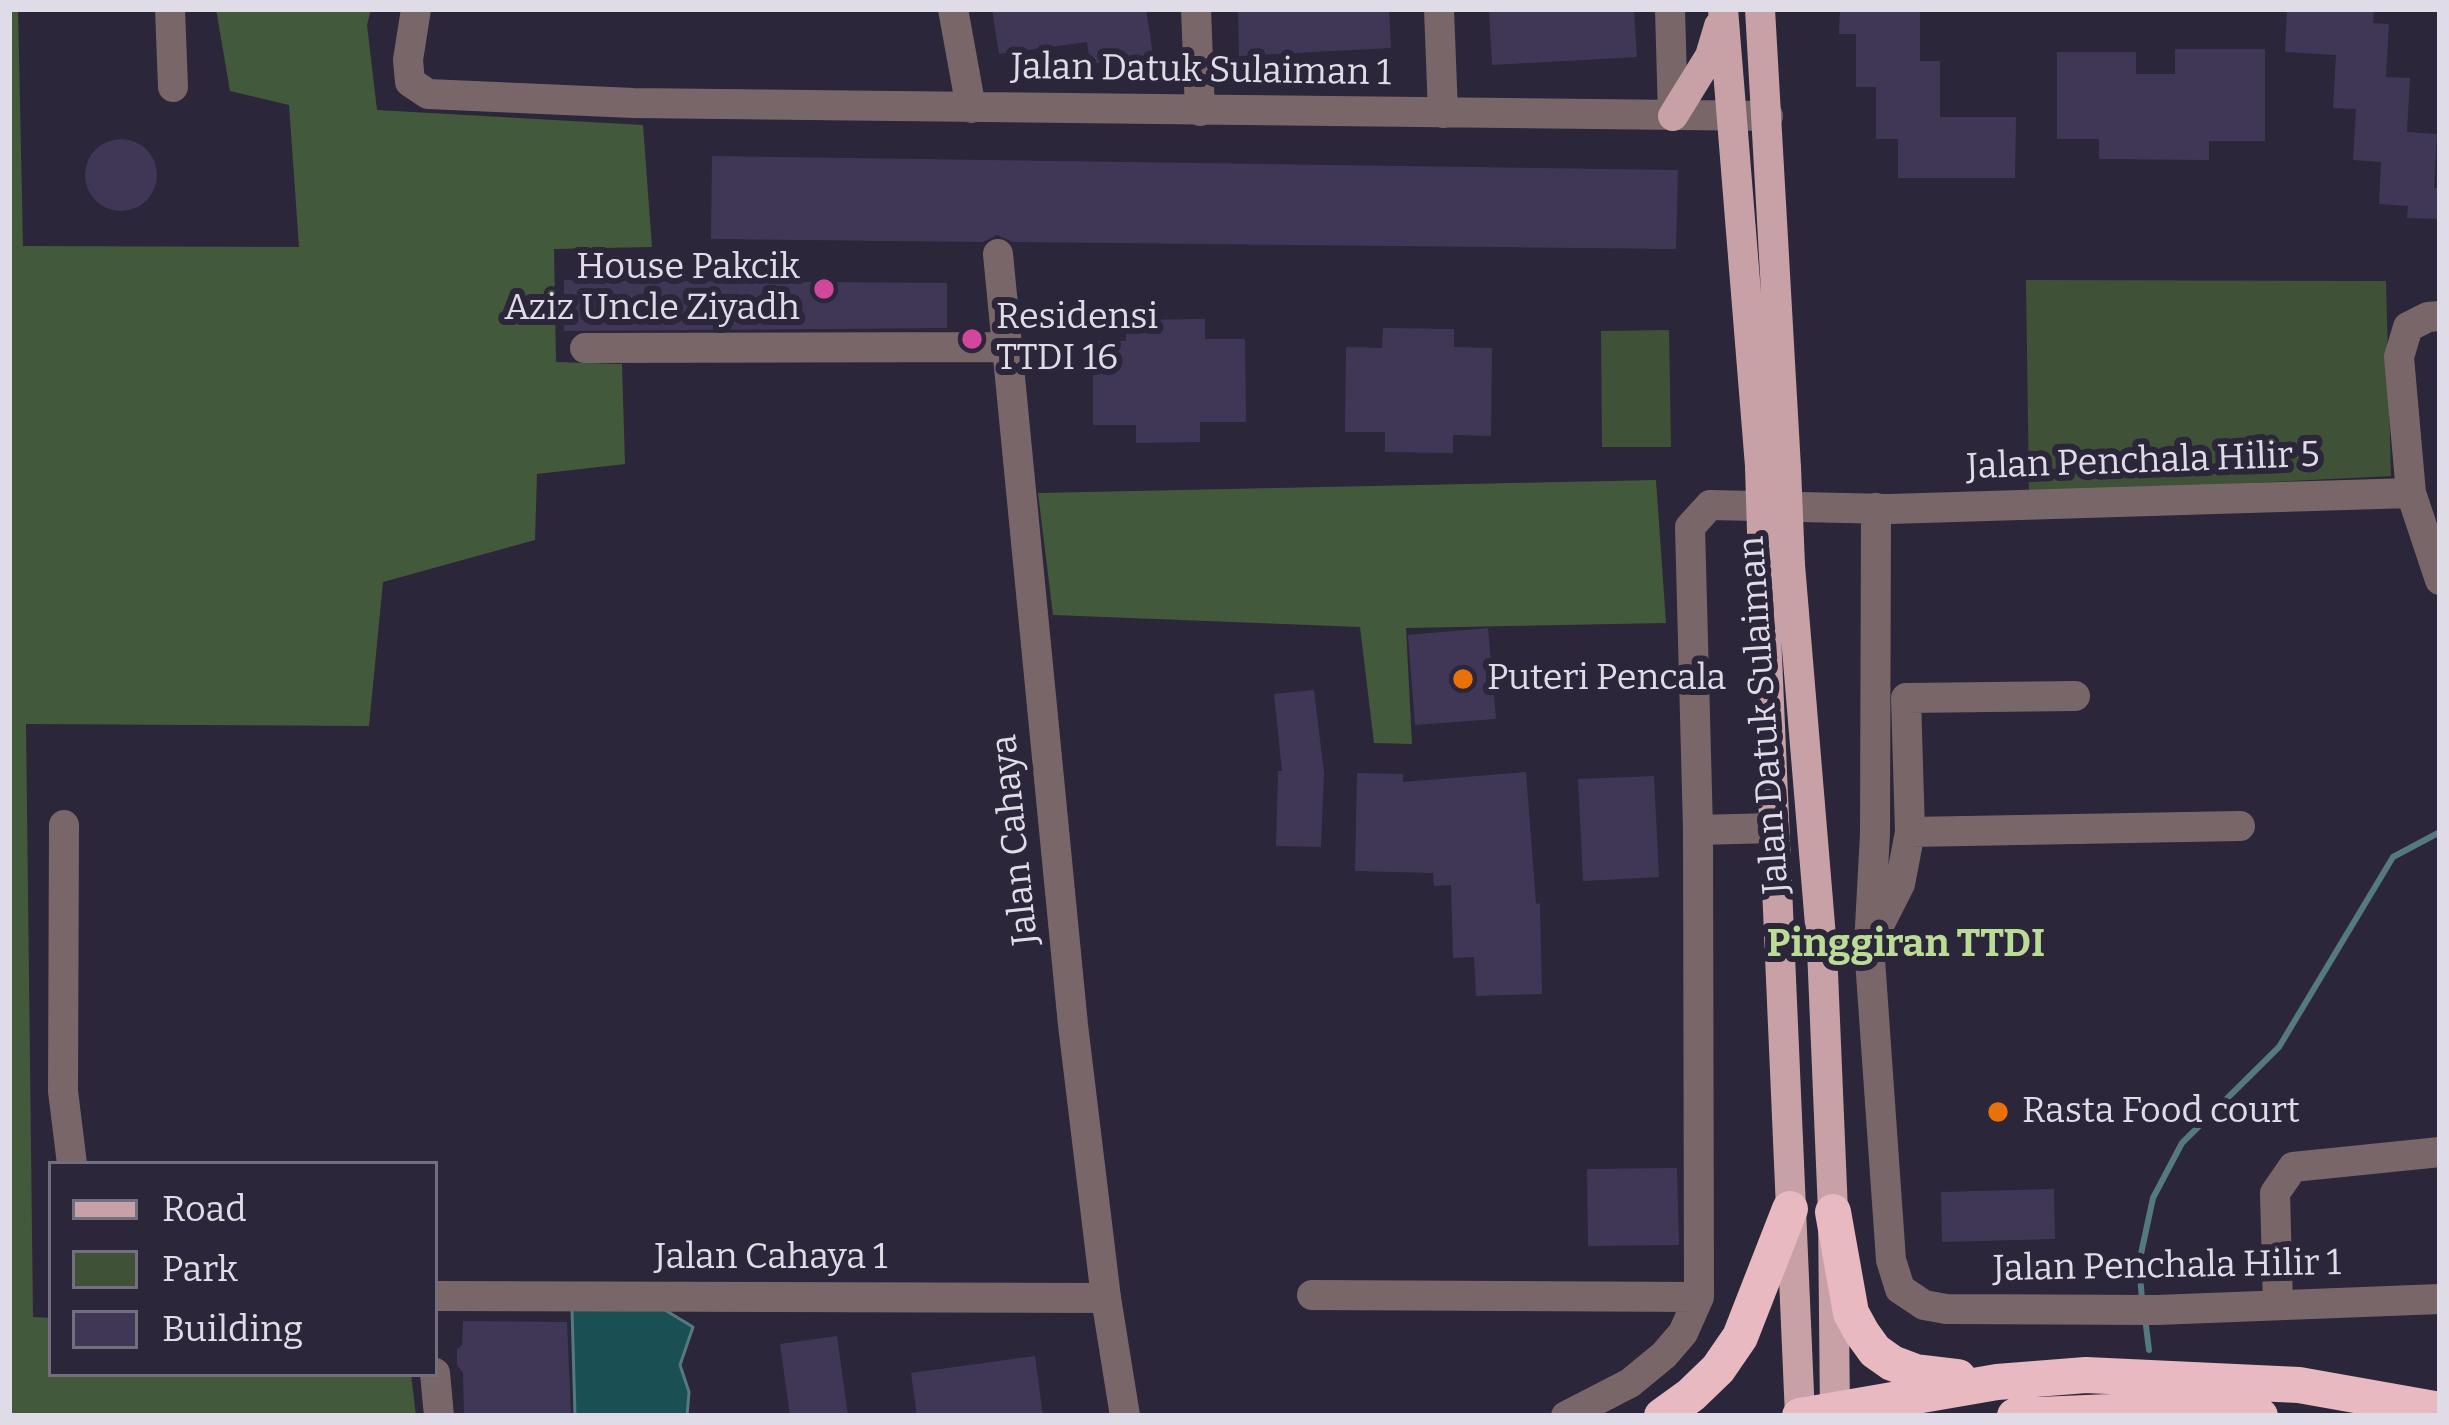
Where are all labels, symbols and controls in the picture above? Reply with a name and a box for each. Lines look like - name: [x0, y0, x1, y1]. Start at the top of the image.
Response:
- street label: Jalan Datuk Sulaiman 1: [1010, 46, 1392, 96]
- place label: House Pakcik Aziz Uncle Ziyadh: [504, 246, 800, 331]
- marker: House Pakcik Aziz Uncle Ziyadh: [811, 276, 837, 302]
- place label: Residensi TTDI 16: [996, 296, 1158, 381]
- marker: Residensi TTDI 16: [959, 326, 985, 352]
- street label: Jalan Penchala Hilir 5: [1966, 434, 2320, 490]
- street label: Jalan Datuk Sulaiman: [1731, 535, 1799, 895]
- place label: Puteri Pencala: [1487, 657, 1726, 701]
- marker: Puteri Pencala: [1450, 666, 1476, 692]
- street label: Jalan Cahaya: [983, 733, 1049, 947]
- district label: Pinggiran TTDI: [1767, 922, 2045, 968]
- place label: Rasta Food court: [2022, 1090, 2300, 1134]
- marker: Rasta Food court: [1985, 1099, 2011, 1125]
- legend: [48, 1161, 438, 1377]
- text: Road: [162, 1187, 247, 1231]
- street label: Jalan Cahaya 1: [654, 1236, 888, 1280]
- street label: Jalan Penchala Hilir 1: [1992, 1242, 2342, 1292]
- text: Park: [162, 1247, 238, 1291]
- text: Building: [162, 1307, 303, 1351]

